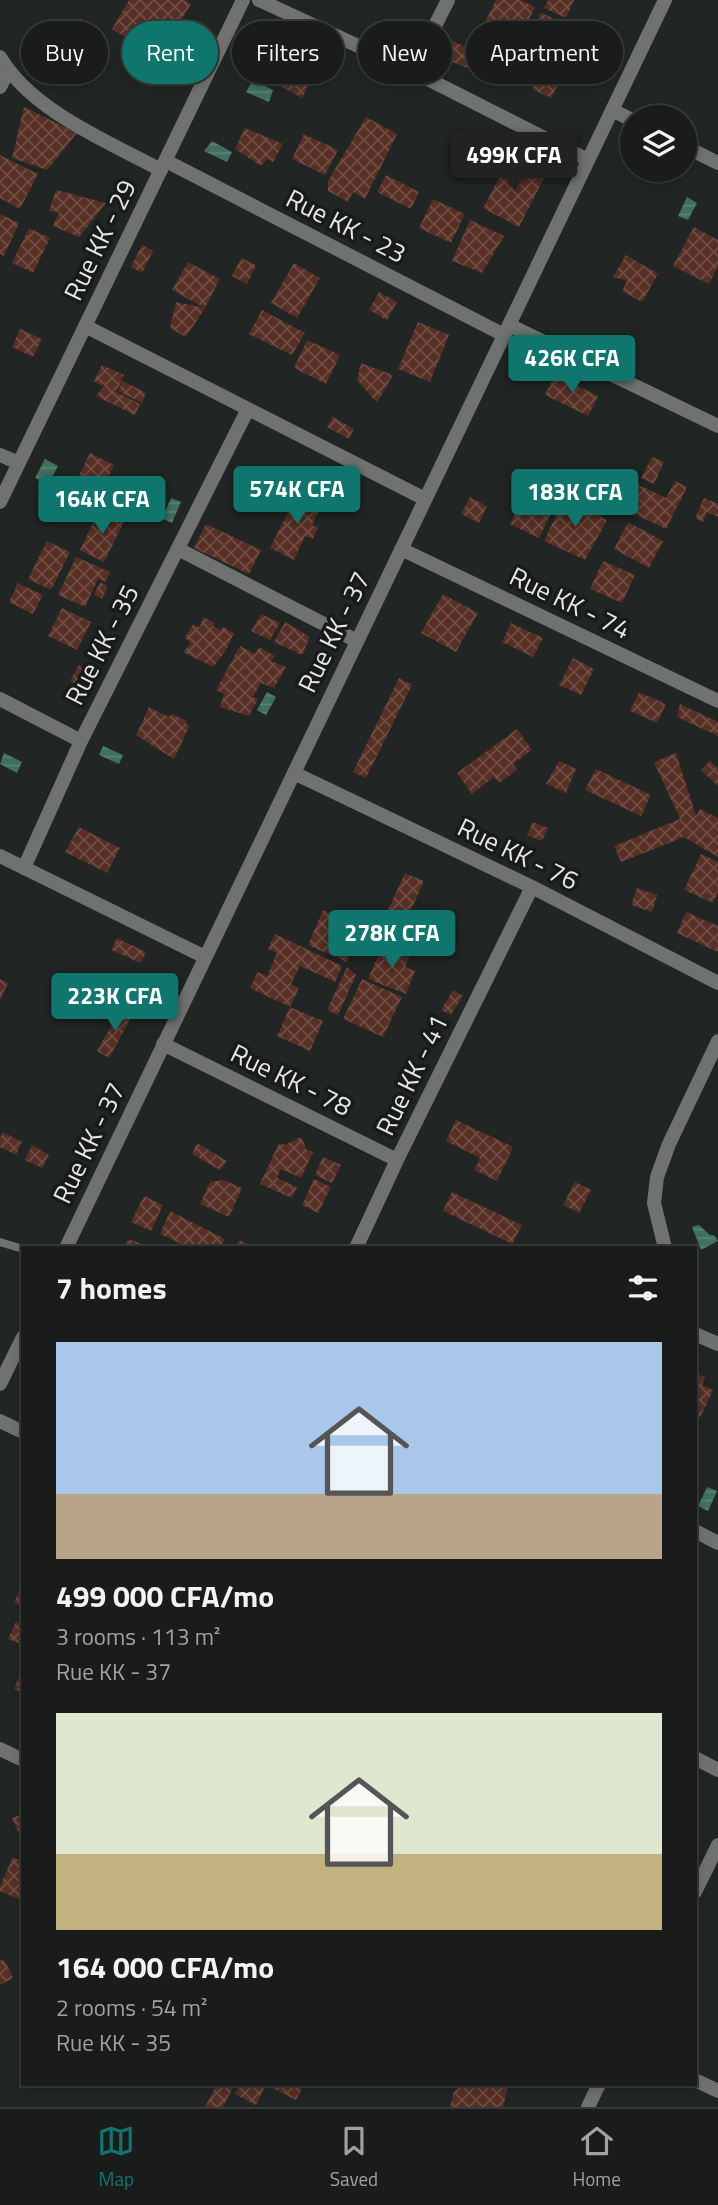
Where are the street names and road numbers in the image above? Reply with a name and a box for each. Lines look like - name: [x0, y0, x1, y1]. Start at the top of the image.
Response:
- street label: Rue KK - 29: [53, 173, 146, 307]
- street label: Rue KK - 23: [279, 179, 413, 272]
- street label: Rue KK - 74: [503, 556, 637, 649]
- street label: Rue KK - 37: [287, 565, 380, 699]
- street label: Rue KK - 35: [55, 578, 148, 712]
- street label: Rue KK - 76: [451, 807, 585, 900]
- street label: Rue KK - 41: [365, 1008, 458, 1142]
- street label: Rue KK - 78: [224, 1033, 358, 1126]
- street label: Rue KK - 37: [42, 1076, 135, 1210]

